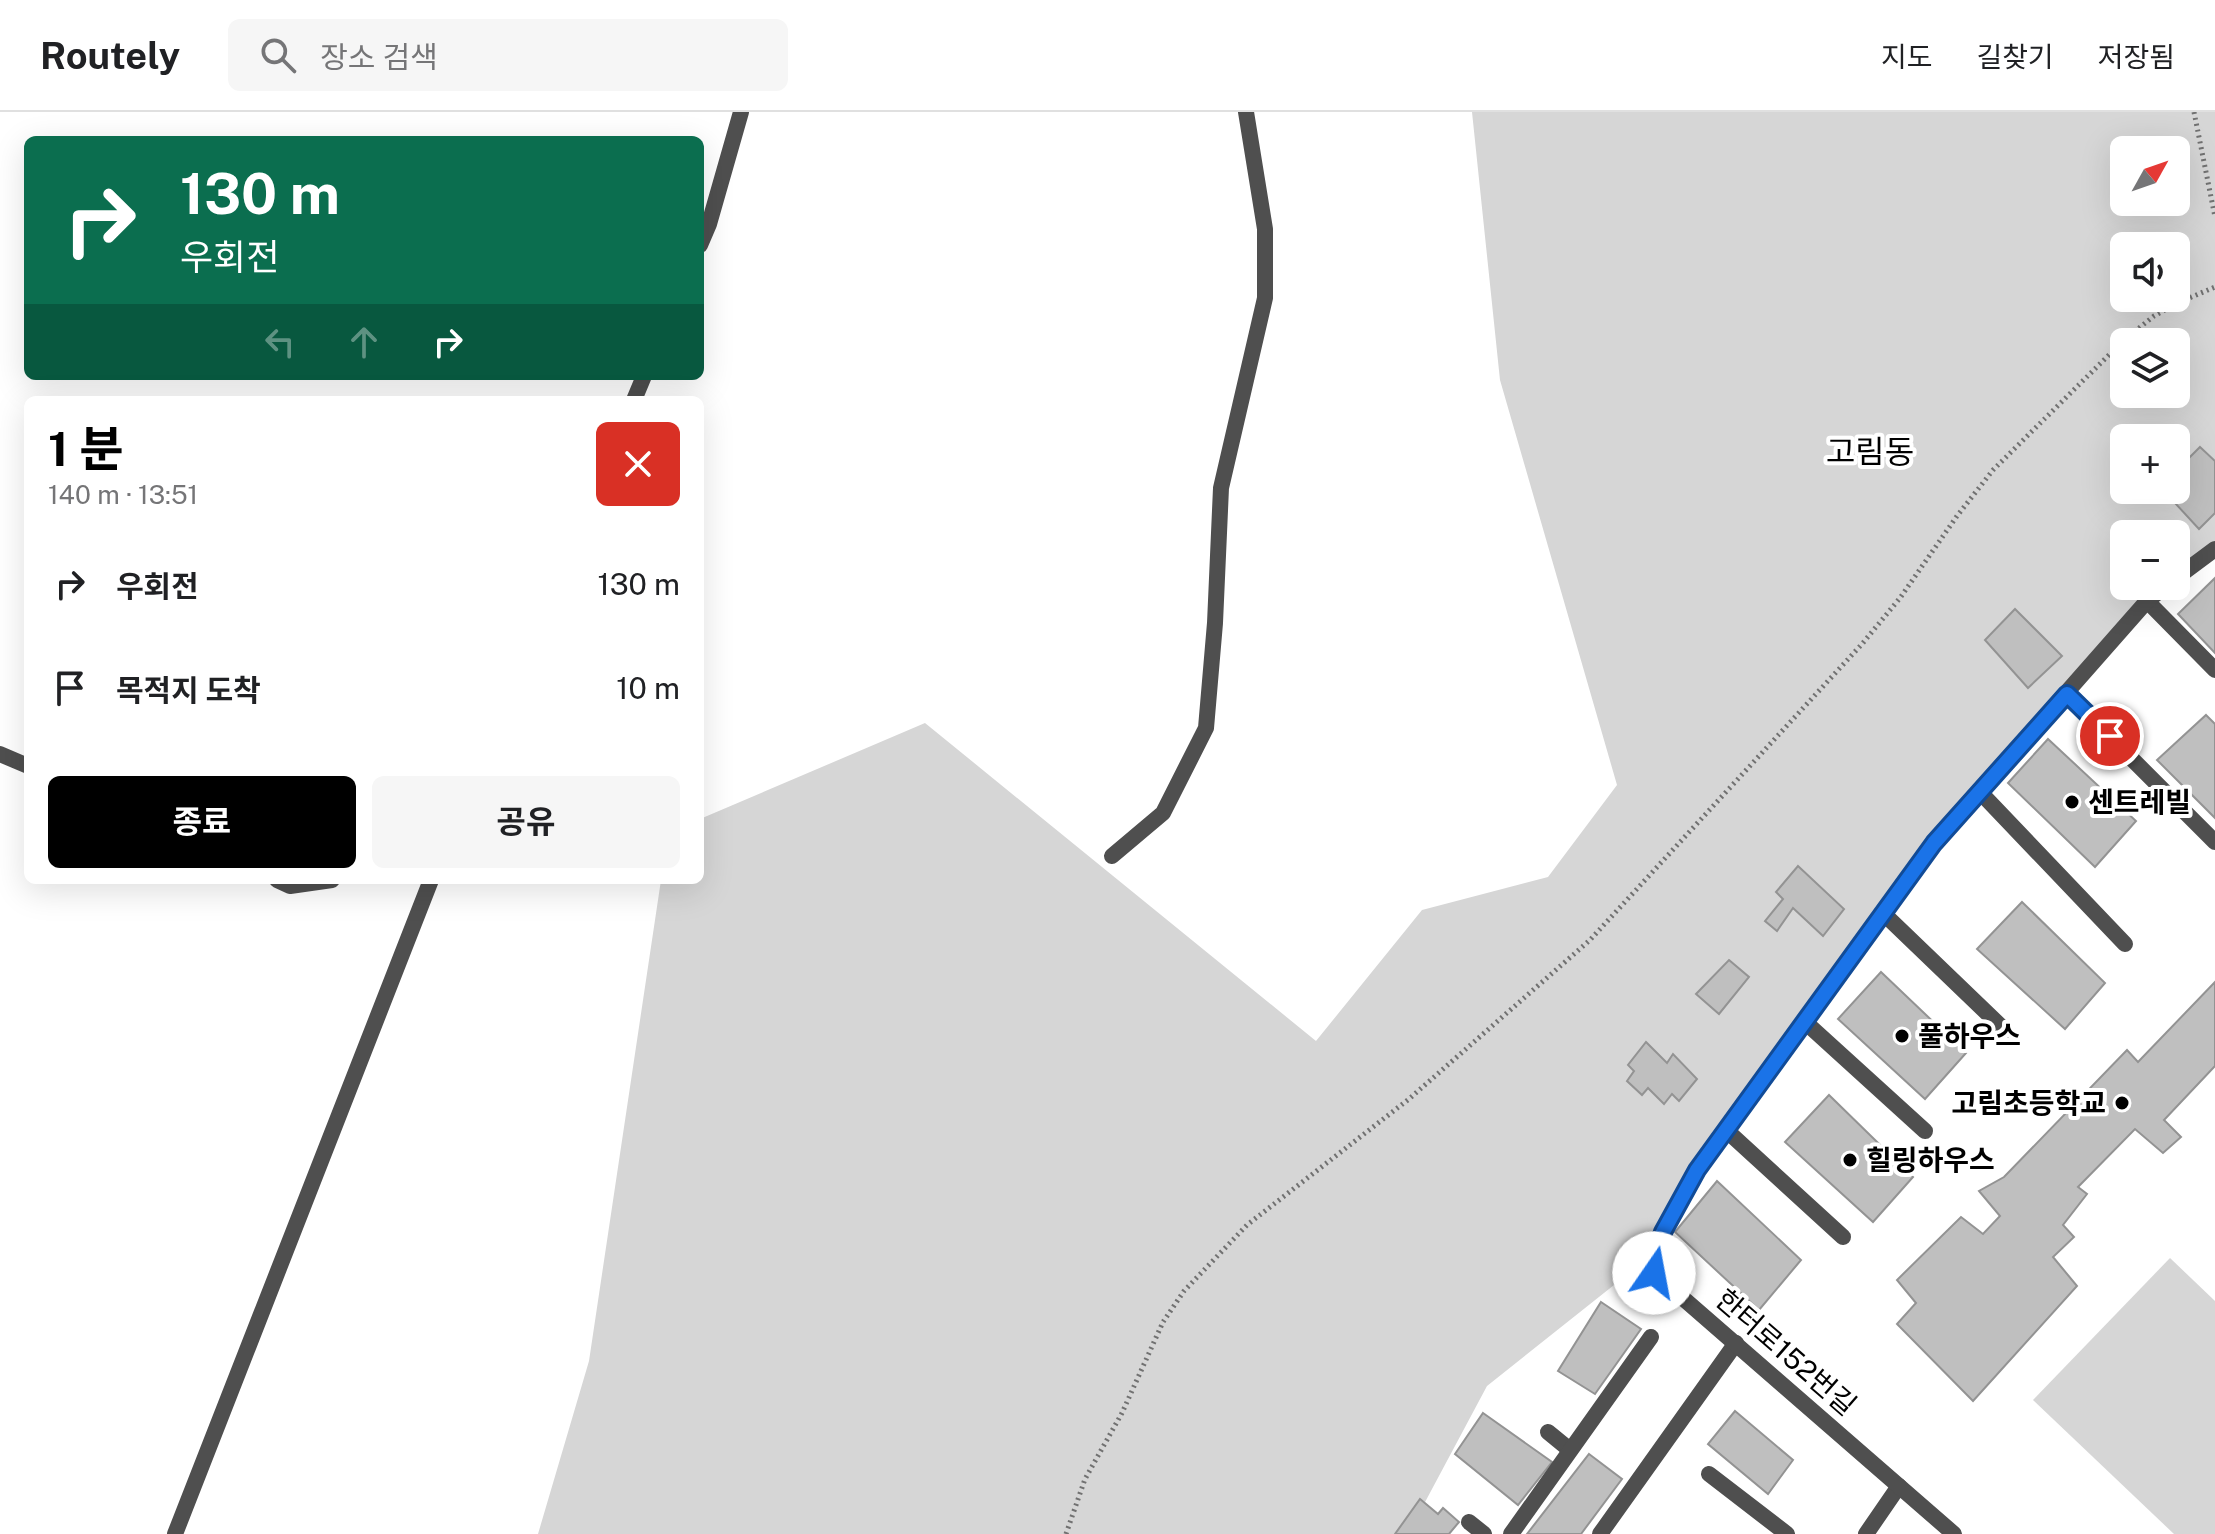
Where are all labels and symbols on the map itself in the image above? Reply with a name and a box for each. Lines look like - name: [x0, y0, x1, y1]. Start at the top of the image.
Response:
- north arrow: [2110, 136, 2190, 216]
- district label: 고림동: [1826, 433, 1914, 470]
- pin: [2076, 702, 2144, 770]
- place label: 센트레빌: [2088, 785, 2191, 818]
- marker: 센트레빌: [2063, 793, 2081, 811]
- place label: 풀하우스: [1918, 1019, 2021, 1052]
- marker: 풀하우스: [1893, 1027, 1911, 1045]
- place label: 고림초등학교: [1951, 1086, 2106, 1119]
- marker: 고림초등학교: [2113, 1094, 2131, 1112]
- place label: 힐링하우스: [1866, 1143, 1995, 1176]
- marker: 힐링하우스: [1841, 1151, 1859, 1169]
- position arrow: [1612, 1231, 1696, 1315]
- street label: 한터로152번길: [1710, 1282, 1863, 1421]

